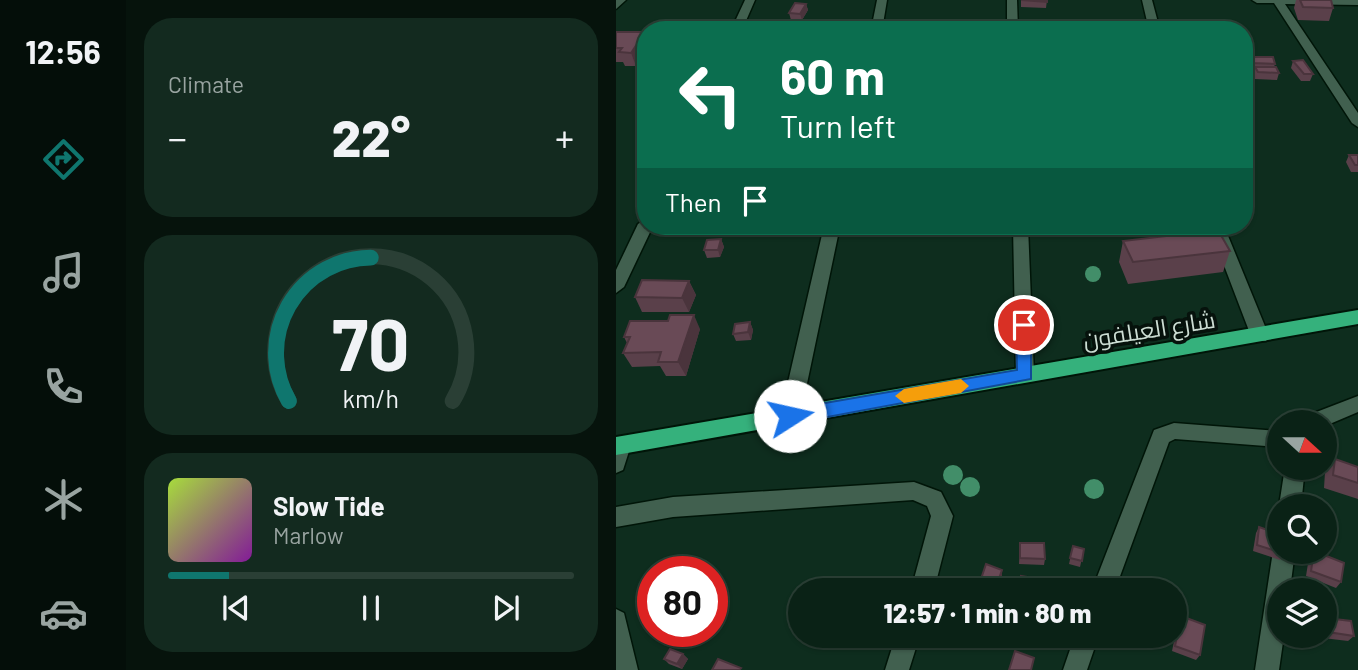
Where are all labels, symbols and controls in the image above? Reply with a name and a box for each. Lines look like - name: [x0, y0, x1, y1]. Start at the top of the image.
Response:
- text: 12:56: [25, 32, 101, 70]
- text: 60 m: [780, 46, 885, 105]
- icon: left: [665, 49, 756, 140]
- text: Climate: [168, 70, 244, 98]
- text: 22°: [332, 105, 410, 167]
- text: Turn left: [780, 106, 897, 144]
- text: −: [168, 114, 187, 160]
- text: +: [555, 114, 574, 160]
- icon: directions: [39, 135, 88, 184]
- icon: arrive: [736, 182, 774, 220]
- text: Then: [665, 186, 722, 217]
- icon: music: [39, 248, 88, 297]
- pin: [994, 295, 1054, 355]
- text: 70: [332, 298, 410, 386]
- street label: شارع العيلفون: [1081, 305, 1218, 356]
- icon: arrive: [1005, 306, 1043, 344]
- icon: phone: [39, 362, 88, 411]
- position arrow: [753, 379, 827, 453]
- text: km/h: [343, 383, 399, 413]
- north arrow: [1267, 410, 1337, 480]
- map controls: [1267, 410, 1337, 648]
- icon: climate: [39, 475, 88, 524]
- text: Slow Tide: [273, 490, 385, 521]
- button: search: [1267, 494, 1337, 564]
- text: Marlow: [273, 521, 344, 549]
- speed limit sign: 80: [637, 556, 728, 647]
- button: layers: [1267, 578, 1337, 648]
- icon: car: [39, 589, 88, 638]
- icon: previous: [217, 589, 255, 627]
- icon: pause: [352, 589, 390, 627]
- icon: next: [487, 589, 525, 627]
- text: 12:57 · 1 min · 80 m: [884, 597, 1091, 628]

